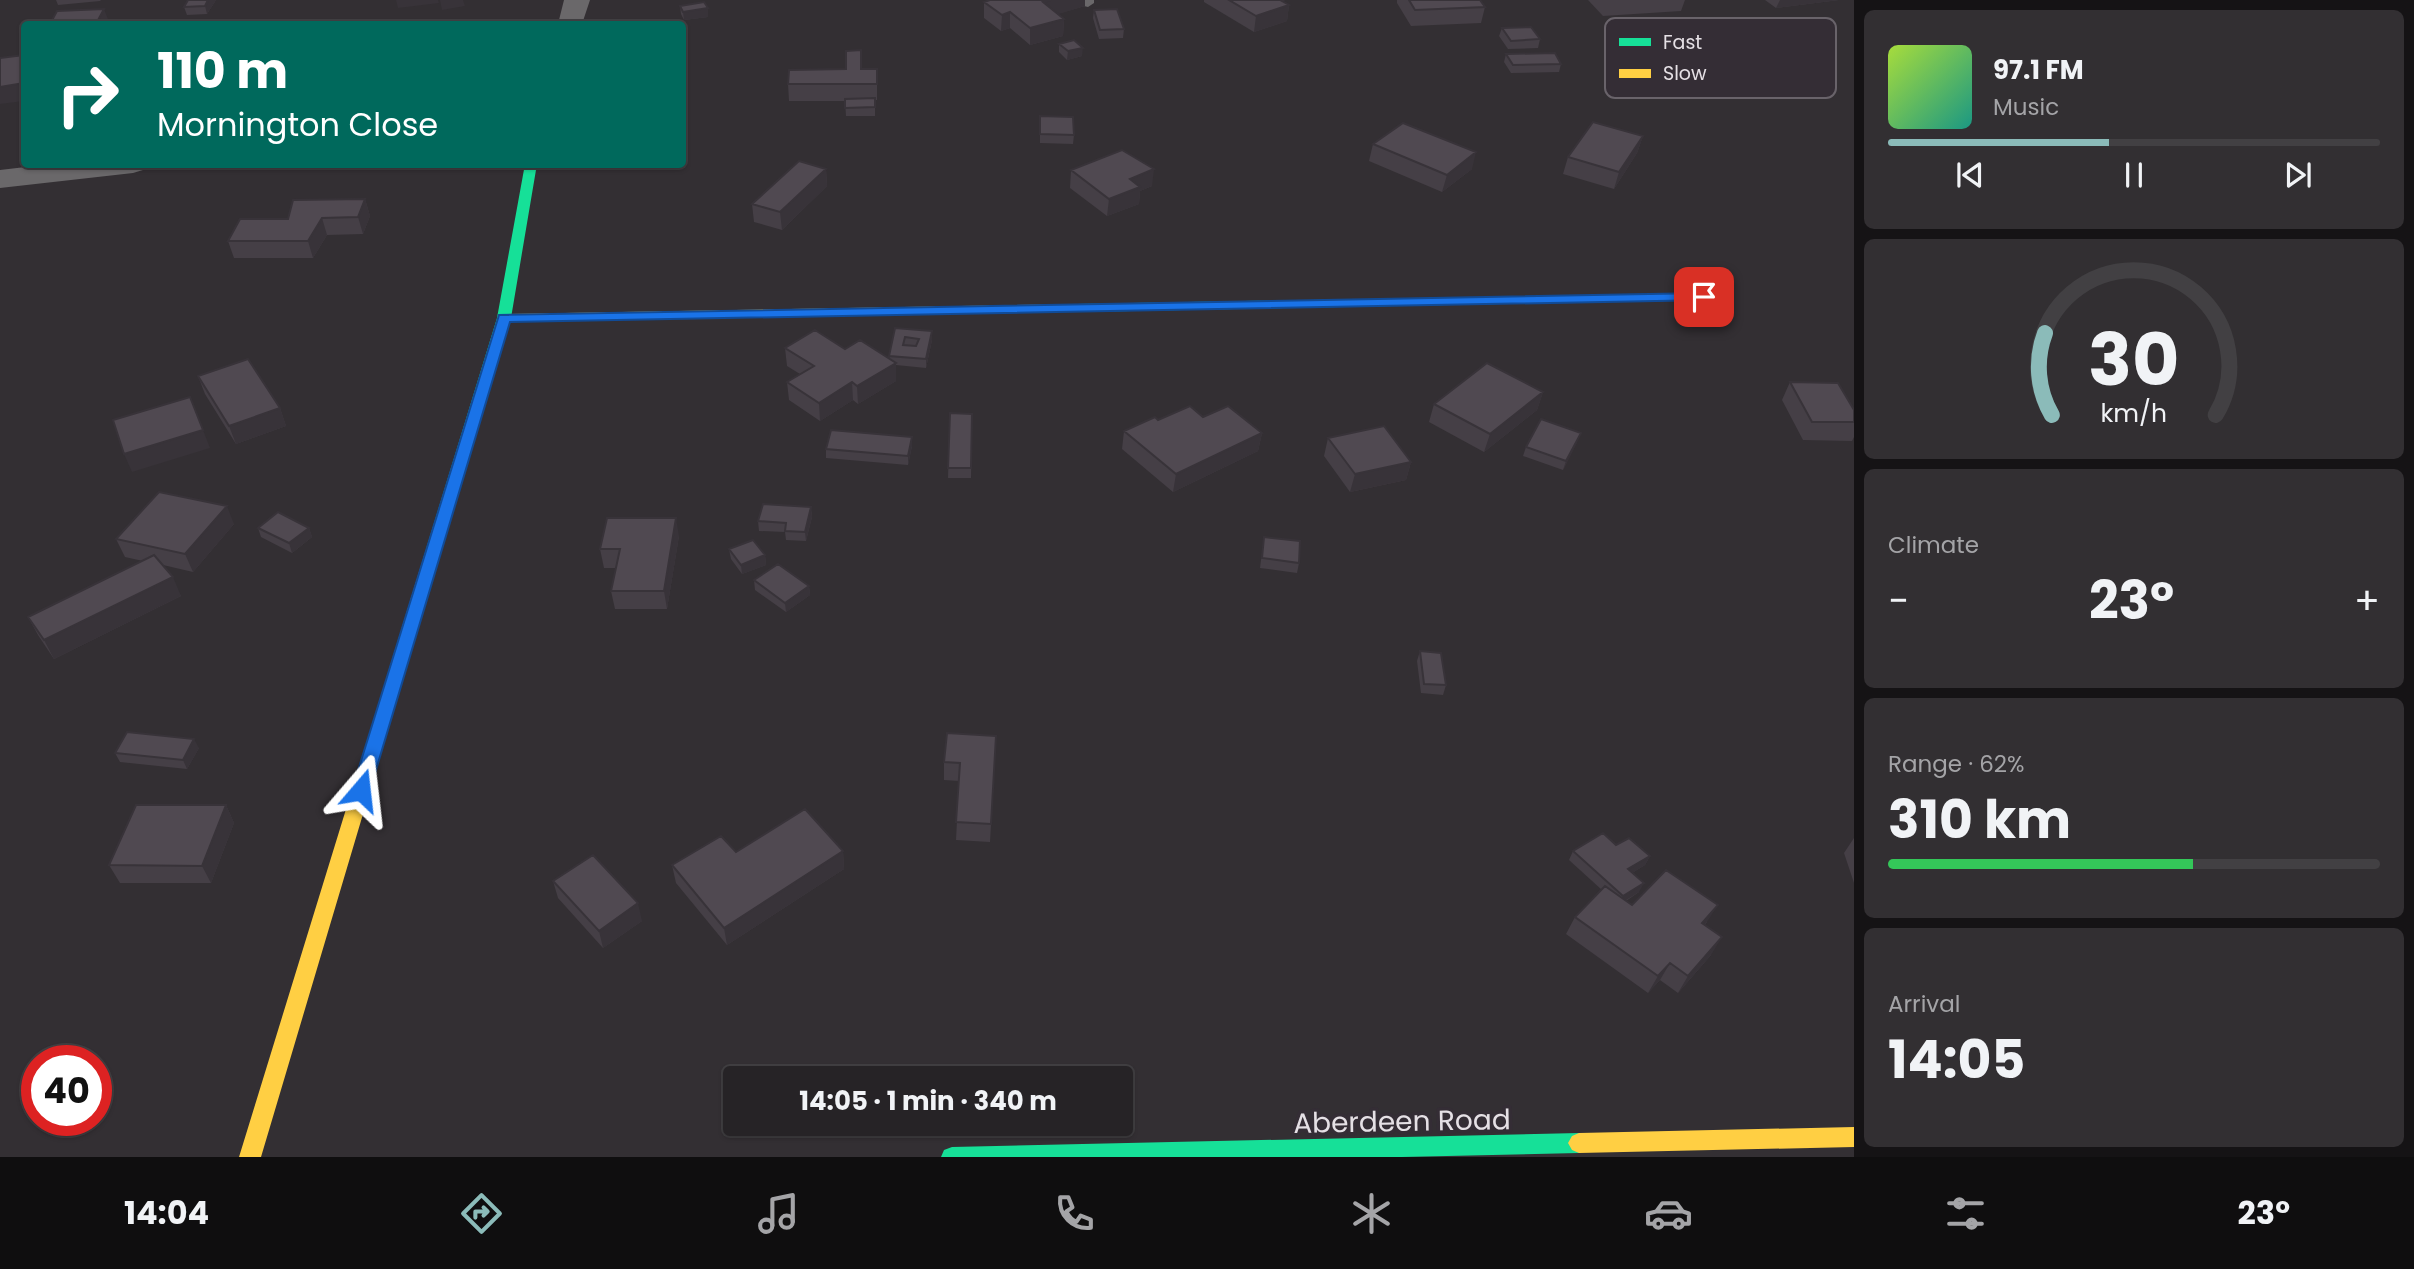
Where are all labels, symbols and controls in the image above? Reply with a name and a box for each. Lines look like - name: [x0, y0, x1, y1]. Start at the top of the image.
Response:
- legend: [1605, 18, 1836, 98]
- text: Fast: [1663, 29, 1702, 56]
- text: 110 m: [157, 37, 288, 105]
- icon: right: [42, 49, 133, 140]
- text: 97.1 FM: [1993, 52, 2084, 88]
- text: Slow: [1663, 60, 1707, 87]
- text: Music: [1993, 91, 2059, 123]
- text: Mornington Close: [157, 102, 438, 147]
- icon: previous: [1951, 156, 1989, 194]
- icon: pause: [2115, 156, 2153, 194]
- icon: next: [2279, 156, 2317, 194]
- pin: [1674, 267, 1734, 327]
- icon: arrive: [1685, 278, 1723, 316]
- text: 30: [2088, 310, 2180, 411]
- text: km/h: [2101, 396, 2167, 431]
- text: Climate: [1888, 529, 1979, 561]
- text: 23°: [2089, 564, 2174, 637]
- text: −: [1888, 574, 1909, 627]
- text: +: [2354, 574, 2380, 627]
- text: Range · 62%: [1888, 748, 2025, 780]
- position arrow: [324, 753, 398, 827]
- text: 310 km: [1888, 783, 2071, 856]
- text: Arrival: [1888, 988, 1960, 1020]
- text: 14:05: [1888, 1023, 2025, 1096]
- speed limit sign: 40: [21, 1045, 112, 1136]
- text: 14:05 · 1 min · 340 m: [799, 1083, 1057, 1119]
- street label: Aberdeen Road: [1293, 1100, 1511, 1143]
- icon: directions: [457, 1189, 506, 1238]
- icon: music: [754, 1189, 803, 1238]
- icon: phone: [1050, 1189, 1099, 1238]
- icon: climate: [1347, 1189, 1396, 1238]
- icon: car: [1644, 1189, 1693, 1238]
- icon: filters: [1941, 1189, 1990, 1238]
- text: 14:04: [124, 1190, 209, 1235]
- text: 23°: [2238, 1190, 2290, 1235]

